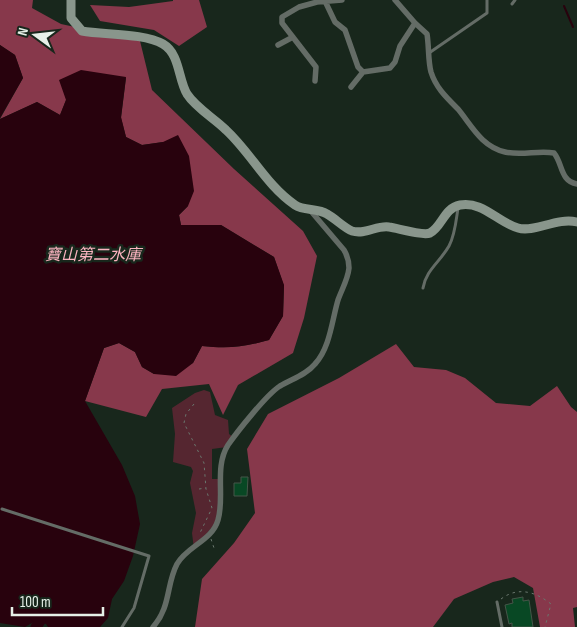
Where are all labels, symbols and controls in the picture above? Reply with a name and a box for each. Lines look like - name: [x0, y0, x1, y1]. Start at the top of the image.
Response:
- north arrow: [10, 10, 60, 60]
- text: N: [14, 26, 32, 38]
- water label: 寶山第二水庫: [45, 246, 144, 265]
- scale bar: [12, 584, 104, 616]
- text: 100 m: [20, 593, 51, 612]

